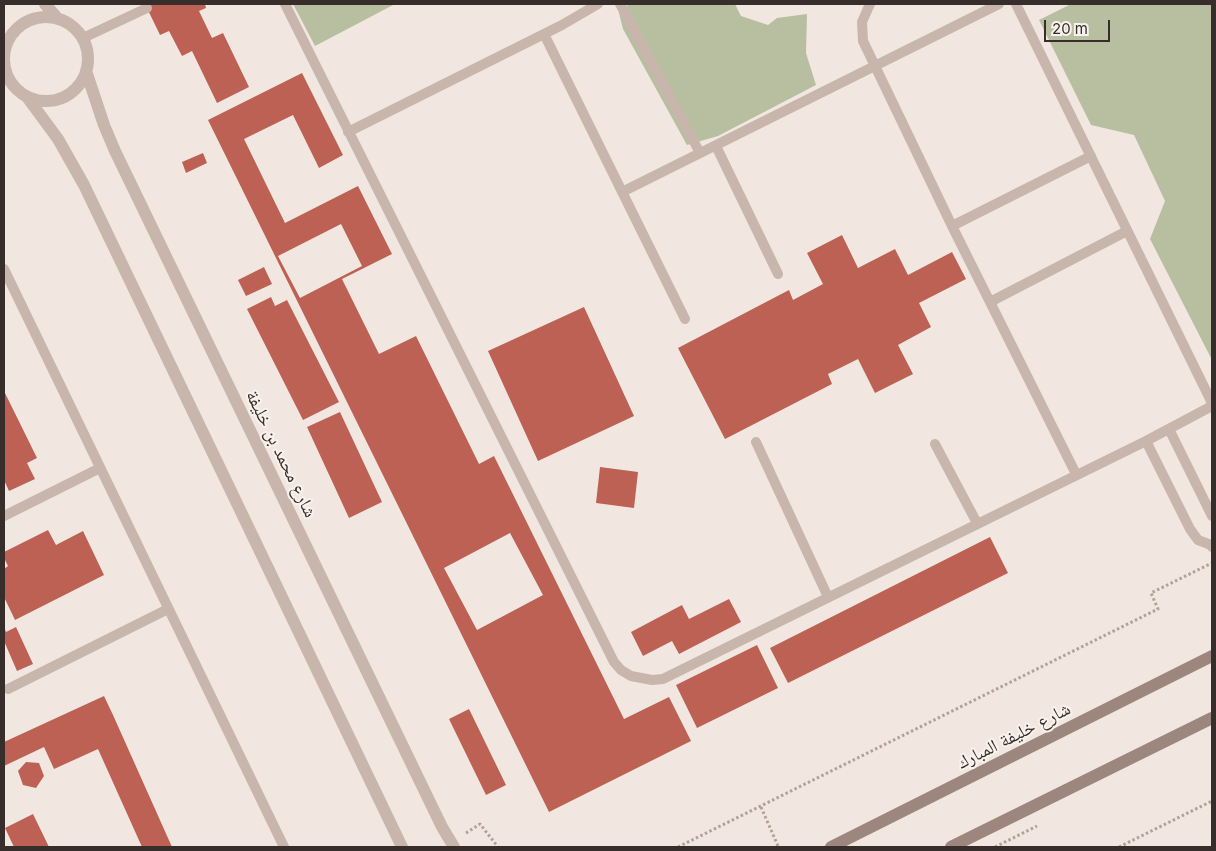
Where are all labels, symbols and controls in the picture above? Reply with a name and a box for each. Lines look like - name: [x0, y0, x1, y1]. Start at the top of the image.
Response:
- scale bar: [1046, 10, 1112, 42]
- text: 20 m: [1052, 19, 1088, 38]
- street label: شارع محمد بن خليفة: [241, 387, 321, 521]
- street label: شارع خليفة المبارك: [954, 698, 1074, 774]

